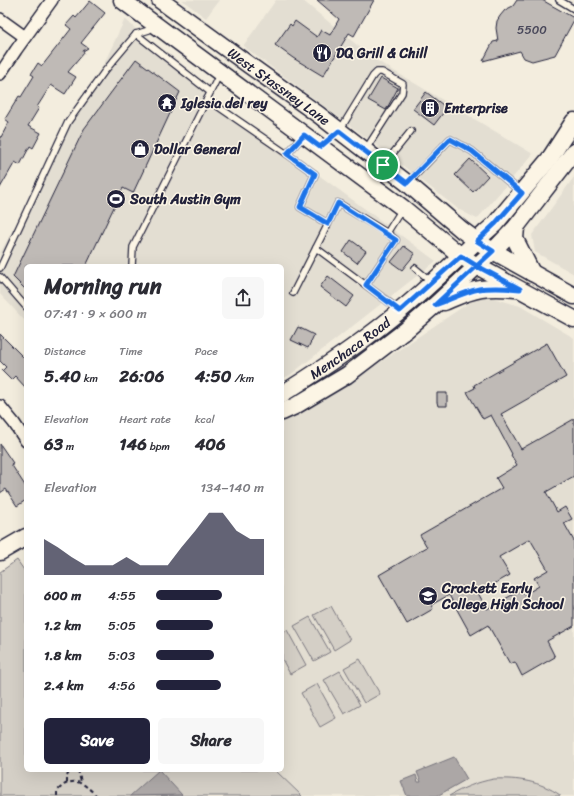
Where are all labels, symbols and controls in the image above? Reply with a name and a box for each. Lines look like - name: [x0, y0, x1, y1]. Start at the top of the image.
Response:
- house number: 5500: [517, 19, 547, 41]
- street label: West Stassney Lane: [222, 41, 336, 133]
- place label: DQ Grill & Chill: [336, 41, 428, 66]
- restaurant icon: DQ Grill & Chill: [311, 42, 333, 64]
- place label: Iglesia del rey: [180, 91, 268, 116]
- temple icon: Iglesia del rey: [156, 92, 178, 114]
- place label: Enterprise: [444, 96, 508, 121]
- building icon: Enterprise: [419, 97, 441, 119]
- place label: Dollar General: [154, 137, 242, 162]
- shop icon: Dollar General: [129, 138, 151, 160]
- pin: [366, 148, 400, 182]
- icon: arrive: [372, 154, 394, 176]
- place label: South Austin Gym: [129, 187, 241, 212]
- sports icon: South Austin Gym: [105, 188, 127, 210]
- text: Morning run: [44, 267, 162, 306]
- button: share: [222, 277, 264, 319]
- text: 07:41 · 9 × 600 m: [44, 302, 147, 325]
- street label: Menchaca Road: [304, 310, 398, 387]
- text: Distance: [44, 342, 86, 361]
- text: Time: [119, 342, 143, 361]
- text: Pace: [195, 342, 218, 361]
- text: 5.40: [44, 361, 81, 391]
- text: 26:06: [119, 361, 164, 391]
- text: 4:50: [195, 361, 232, 391]
- text: km: [81, 369, 98, 388]
- text: /km: [232, 369, 254, 388]
- text: Elevation: [44, 410, 89, 429]
- text: Heart rate: [119, 410, 171, 429]
- text: kcal: [195, 410, 215, 429]
- text: 63: [44, 429, 63, 459]
- text: 146: [119, 429, 147, 459]
- text: 406: [195, 429, 226, 459]
- text: m: [63, 437, 74, 456]
- text: bpm: [147, 437, 170, 456]
- text: Elevation: [44, 476, 97, 499]
- text: 134–140 m: [201, 476, 264, 499]
- place label: Crockett Early College High School: [441, 576, 565, 617]
- text: 600 m: [44, 584, 81, 607]
- text: 4:55: [108, 584, 136, 607]
- school or university icon: Crockett Early College High School: [417, 585, 439, 607]
- text: 1.2 km: [44, 614, 81, 637]
- text: 5:05: [108, 614, 136, 637]
- text: 1.8 km: [44, 644, 82, 667]
- text: 5:03: [108, 644, 135, 667]
- text: 2.4 km: [44, 674, 84, 697]
- text: 4:56: [108, 674, 135, 697]
- button: Save: [44, 718, 150, 764]
- button: Share: [158, 718, 264, 764]

